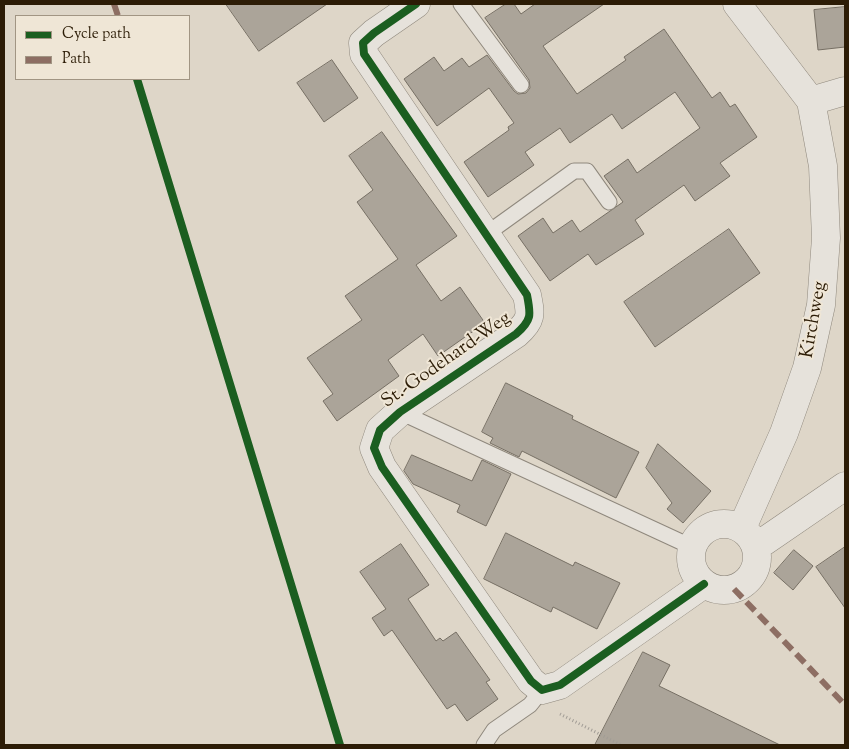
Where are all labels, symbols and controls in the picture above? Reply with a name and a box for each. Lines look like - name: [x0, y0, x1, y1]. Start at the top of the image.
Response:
- legend: [15, 15, 190, 80]
- text: Cycle path: [62, 24, 131, 45]
- text: Path: [62, 49, 91, 70]
- street label: Kirchweg: [797, 280, 833, 360]
- street label: St.-Godehard-Weg: [378, 308, 516, 414]

